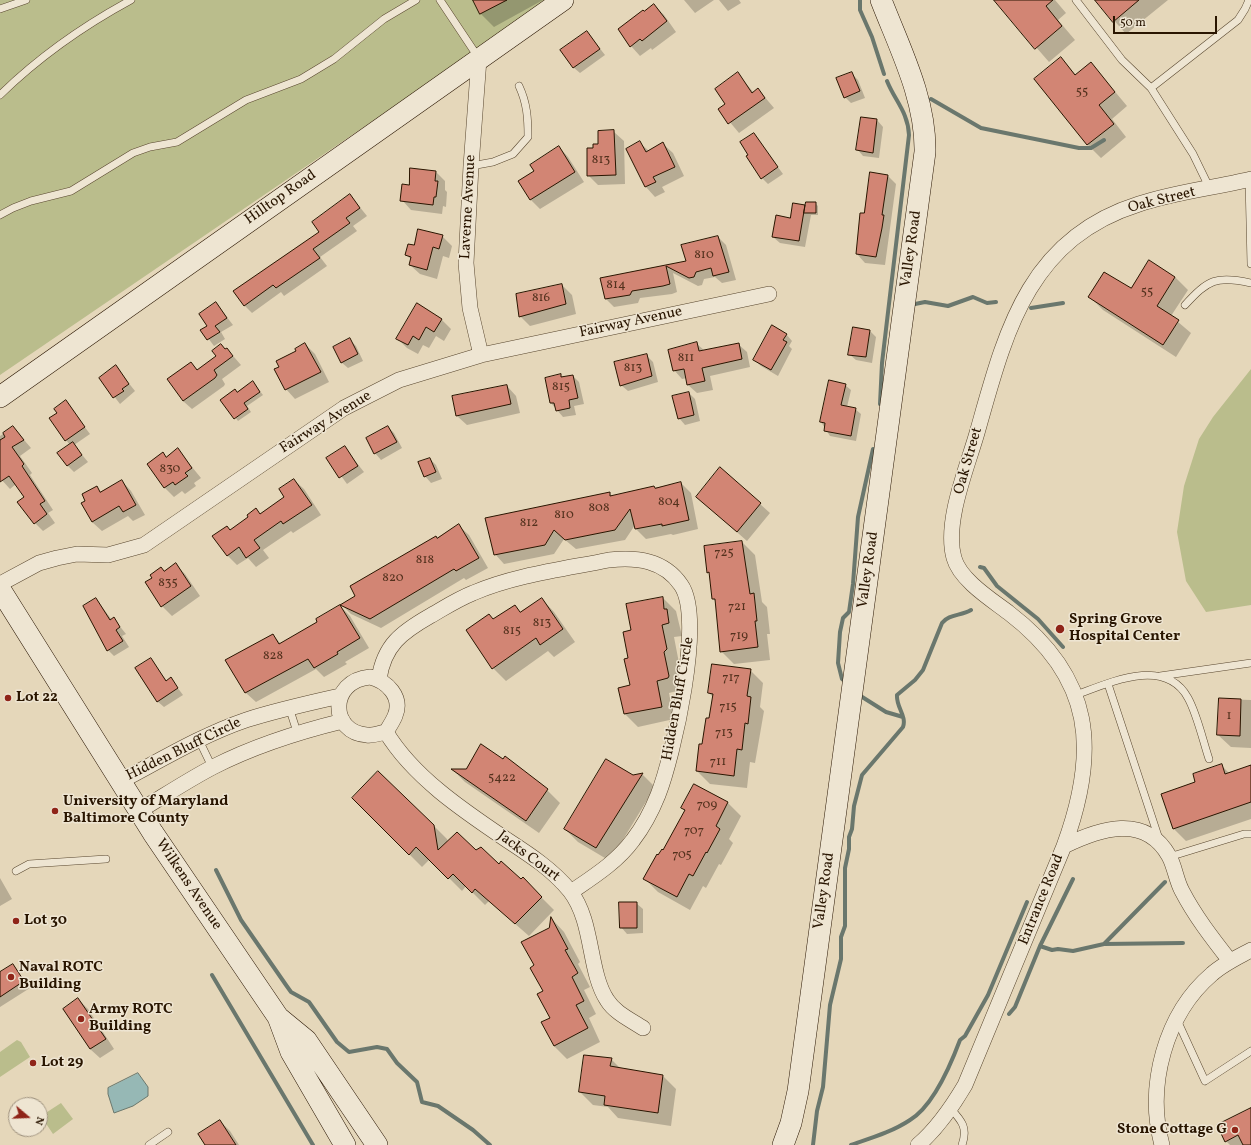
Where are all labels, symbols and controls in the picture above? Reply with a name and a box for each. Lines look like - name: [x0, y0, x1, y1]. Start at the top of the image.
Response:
- scale bar: [1115, 8, 1219, 34]
- text: 50 m: [1120, 15, 1146, 31]
- house number: 55: [1076, 85, 1088, 101]
- house number: 813: [592, 153, 610, 169]
- street label: Laverne Avenue: [457, 154, 481, 260]
- street label: Hilltop Road: [242, 167, 320, 229]
- street label: Oak Street: [1126, 184, 1198, 218]
- street label: Valley Road: [898, 209, 926, 289]
- house number: 810: [694, 248, 714, 264]
- house number: 814: [606, 278, 626, 294]
- house number: 55: [1141, 285, 1153, 301]
- house number: 816: [532, 291, 550, 307]
- street label: Fairway Avenue: [578, 303, 684, 343]
- house number: 811: [678, 351, 694, 367]
- house number: 813: [624, 361, 642, 377]
- house number: 815: [552, 380, 570, 396]
- street label: Fairway Avenue: [277, 388, 375, 458]
- street label: Oak Street: [951, 425, 987, 497]
- house number: 830: [160, 462, 180, 478]
- house number: 804: [658, 495, 680, 511]
- house number: 808: [588, 501, 610, 517]
- house number: 810: [554, 508, 574, 524]
- house number: 812: [520, 516, 538, 532]
- street label: Valley Road: [855, 530, 883, 610]
- house number: 725: [714, 546, 734, 562]
- house number: 818: [416, 553, 434, 569]
- house number: 820: [382, 571, 404, 587]
- house number: 835: [158, 576, 178, 592]
- house number: 721: [728, 600, 746, 616]
- place label: Spring Grove Hospital Center: [1069, 611, 1180, 646]
- house number: 813: [533, 616, 551, 632]
- marker: Spring Grove Hospital Center: [1054, 623, 1066, 635]
- house number: 815: [503, 624, 521, 640]
- house number: 719: [730, 629, 748, 645]
- street label: Hidden Bluff Circle: [659, 636, 699, 762]
- house number: 828: [263, 649, 283, 665]
- house number: 717: [722, 671, 740, 687]
- place label: Lot 22: [16, 689, 58, 707]
- marker: Lot 22: [3, 693, 13, 703]
- house number: 715: [719, 700, 737, 716]
- house number: 1: [1226, 709, 1232, 725]
- street label: Hidden Bluff Circle: [124, 714, 244, 786]
- house number: 713: [715, 726, 733, 742]
- house number: 711: [710, 755, 726, 771]
- house number: 5422: [488, 771, 516, 787]
- place label: University of Maryland Baltimore County: [63, 793, 228, 828]
- house number: 709: [697, 798, 717, 814]
- marker: University of Maryland Baltimore County: [50, 806, 60, 816]
- house number: 707: [684, 824, 704, 840]
- street label: Jacks Court: [493, 828, 563, 886]
- street label: Wilkens Avenue: [151, 836, 225, 934]
- house number: 705: [672, 848, 692, 864]
- street label: Valley Road: [811, 851, 839, 931]
- street label: Entrance Road: [1016, 852, 1068, 948]
- place label: Lot 30: [24, 912, 67, 930]
- marker: Lot 30: [11, 916, 21, 926]
- place label: Naval ROTC Building: [19, 959, 103, 994]
- marker: Naval ROTC Building: [6, 972, 16, 982]
- place label: Army ROTC Building: [89, 1001, 173, 1036]
- marker: Army ROTC Building: [76, 1014, 86, 1024]
- place label: Lot 29: [41, 1054, 83, 1072]
- marker: Lot 29: [28, 1058, 38, 1068]
- north arrow: [8, 1097, 48, 1137]
- text: N: [30, 1115, 47, 1127]
- place label: Stone Cottage G: [1117, 1121, 1227, 1139]
- marker: Stone Cottage G: [1230, 1125, 1240, 1135]

